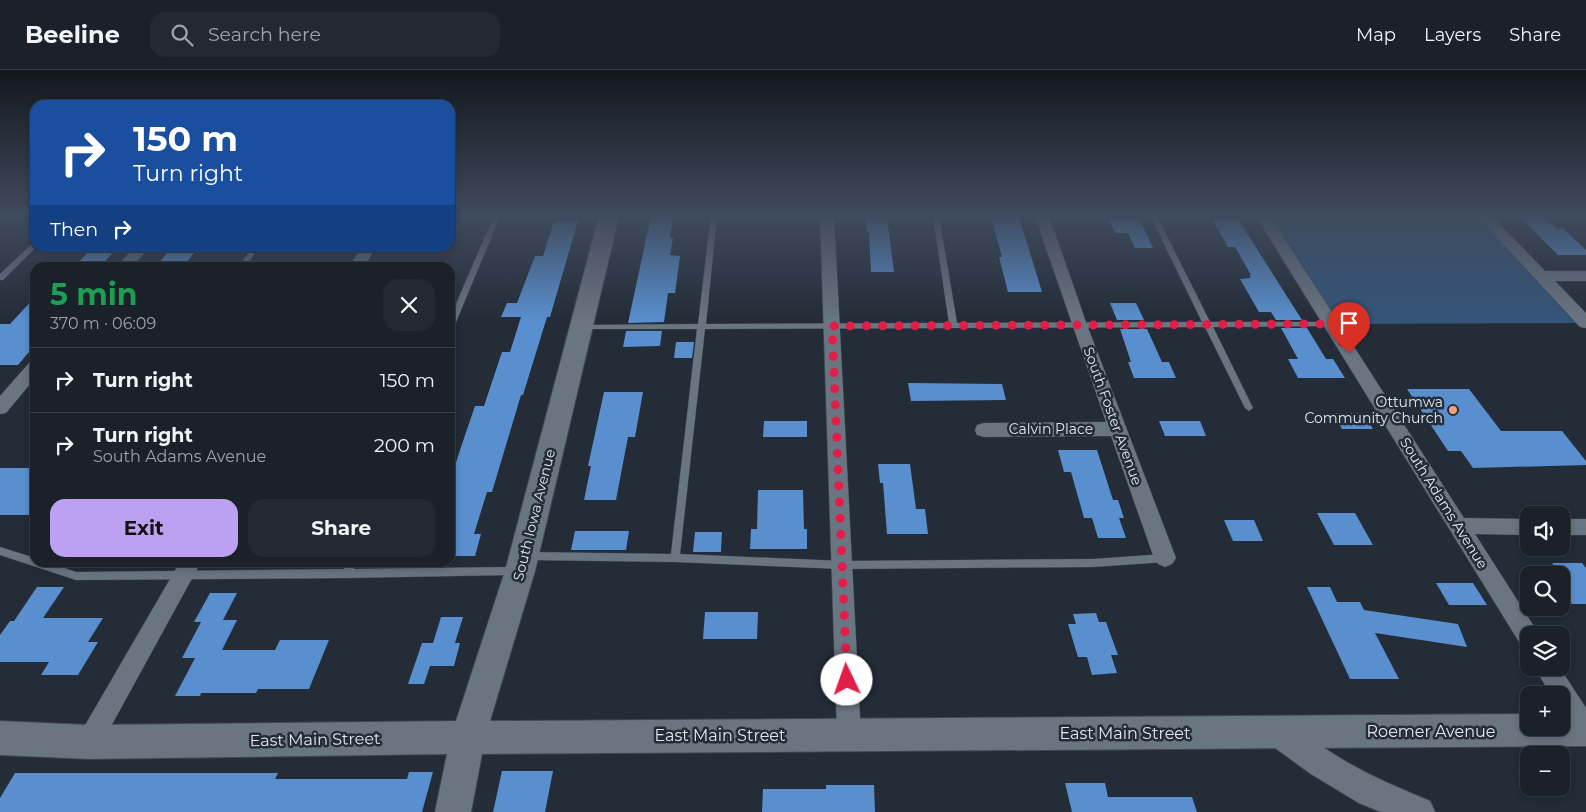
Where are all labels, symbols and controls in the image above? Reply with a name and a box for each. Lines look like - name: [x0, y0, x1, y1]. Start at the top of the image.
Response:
- search box: [150, 12, 500, 57]
- text: Beeline: [25, 20, 120, 49]
- icon: search: [168, 21, 196, 49]
- text: Search here: [208, 23, 321, 46]
- text: Map: [1356, 24, 1396, 46]
- text: Layers: [1424, 24, 1481, 46]
- text: Share: [1509, 24, 1561, 46]
- text: 150 m: [133, 117, 238, 160]
- icon: right: [50, 120, 115, 185]
- text: Turn right: [133, 160, 243, 187]
- icon: right: [108, 215, 136, 243]
- text: Then: [50, 218, 98, 241]
- text: 5 min: [50, 276, 138, 313]
- button: close: [383, 279, 435, 331]
- pin: [1328, 302, 1370, 353]
- icon: arrive: [1335, 309, 1363, 337]
- text: 370 m · 06:09: [50, 314, 156, 333]
- street label: South Foster Avenue: [1080, 344, 1146, 488]
- icon: right: [50, 366, 78, 394]
- text: Turn right: [93, 369, 193, 392]
- text: 150 m: [380, 369, 435, 392]
- place label: Ottumwa Community Church: [1304, 393, 1443, 427]
- marker: Ottumwa Community Church: [1447, 404, 1459, 416]
- street label: Calvin Place: [1009, 420, 1093, 438]
- text: Turn right: [93, 424, 193, 447]
- icon: right: [50, 431, 78, 459]
- text: 200 m: [374, 434, 435, 457]
- street label: South Adams Avenue: [1396, 434, 1492, 572]
- text: South Adams Avenue: [93, 447, 266, 466]
- street label: South Iowa Avenue: [509, 447, 559, 583]
- button: Exit: [50, 499, 238, 557]
- button: Share: [248, 499, 435, 557]
- map controls: [1520, 506, 1570, 796]
- button: sound: [1520, 506, 1570, 556]
- button: search: [1520, 566, 1570, 616]
- button: layers: [1520, 626, 1570, 676]
- position arrow: [820, 653, 872, 705]
- button: +: [1520, 686, 1570, 736]
- street label: Roemer Avenue: [1367, 722, 1495, 741]
- street label: East Main Street: [1060, 724, 1191, 743]
- street label: East Main Street: [655, 726, 786, 745]
- street label: East Main Street: [249, 729, 381, 750]
- button: −: [1520, 746, 1570, 796]

